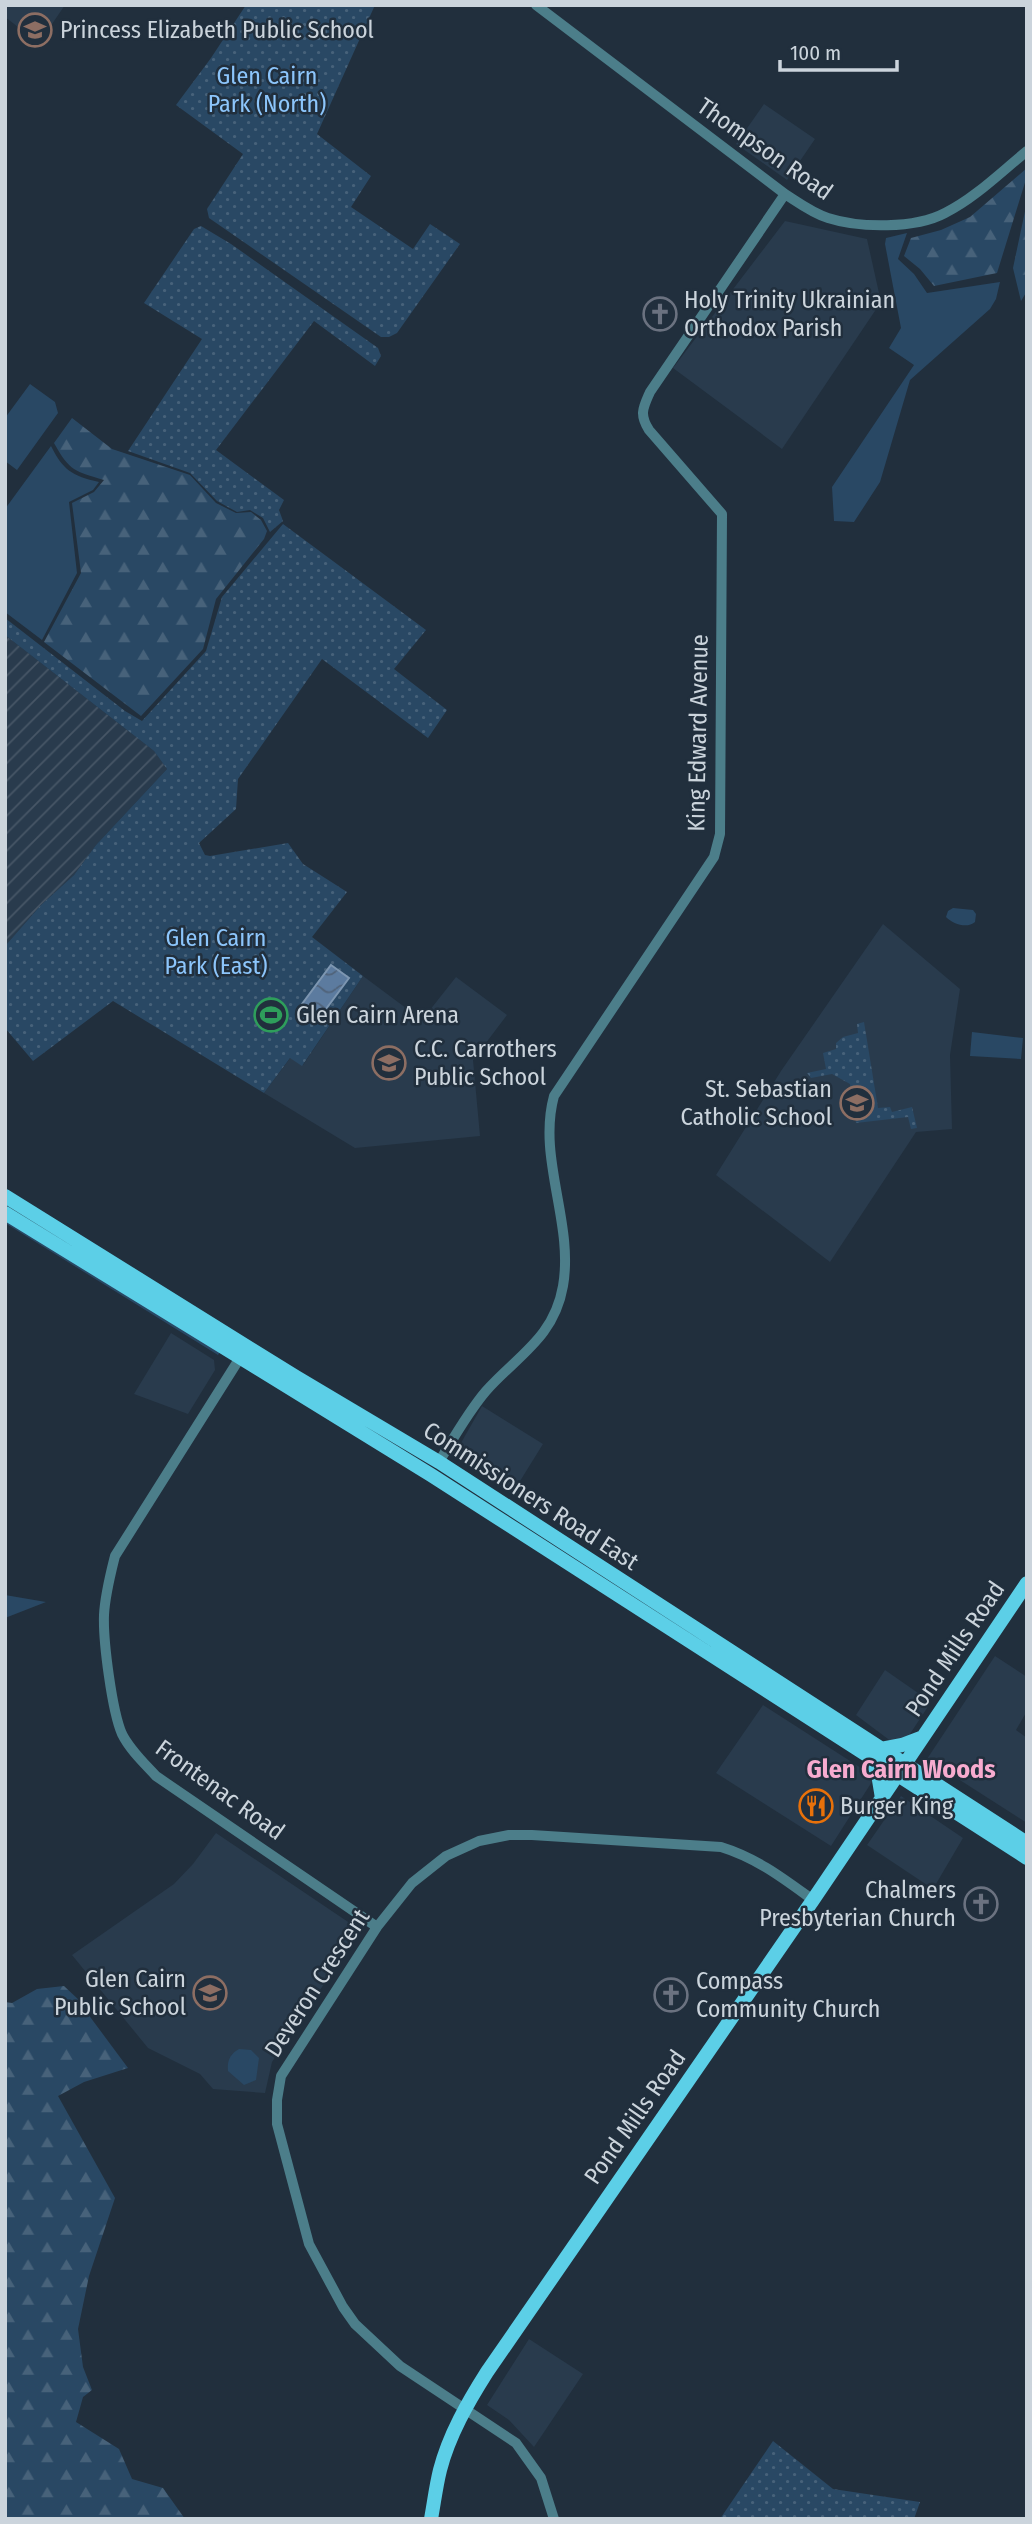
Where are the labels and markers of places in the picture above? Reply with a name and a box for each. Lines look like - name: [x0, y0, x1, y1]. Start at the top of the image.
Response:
- school or university icon: Princess Elizabeth Public School: [16, 11, 54, 49]
- place label: Princess Elizabeth Public School: [60, 16, 374, 44]
- place label: Holy Trinity Ukrainian Orthodox Parish: [684, 286, 895, 342]
- church icon: Holy Trinity Ukrainian Orthodox Parish: [641, 295, 679, 333]
- sports icon: Glen Cairn Arena: [252, 996, 290, 1034]
- place label: Glen Cairn Arena: [296, 1001, 459, 1029]
- place label: C.C. Carrothers Public School: [414, 1035, 557, 1091]
- school or university icon: C.C. Carrothers Public School: [370, 1044, 408, 1082]
- place label: St. Sebastian Catholic School: [680, 1075, 832, 1131]
- school or university icon: St. Sebastian Catholic School: [838, 1084, 876, 1122]
- restaurant icon: Burger King: [797, 1787, 835, 1825]
- place label: Burger King: [840, 1792, 954, 1820]
- place label: Chalmers Presbyterian Church: [759, 1876, 956, 1932]
- church icon: Chalmers Presbyterian Church: [962, 1885, 1000, 1923]
- place label: Glen Cairn Public School: [54, 1965, 186, 2021]
- place label: Compass Community Church: [696, 1967, 880, 2023]
- school or university icon: Glen Cairn Public School: [191, 1974, 229, 2012]
- church icon: Compass Community Church: [652, 1976, 690, 2014]

